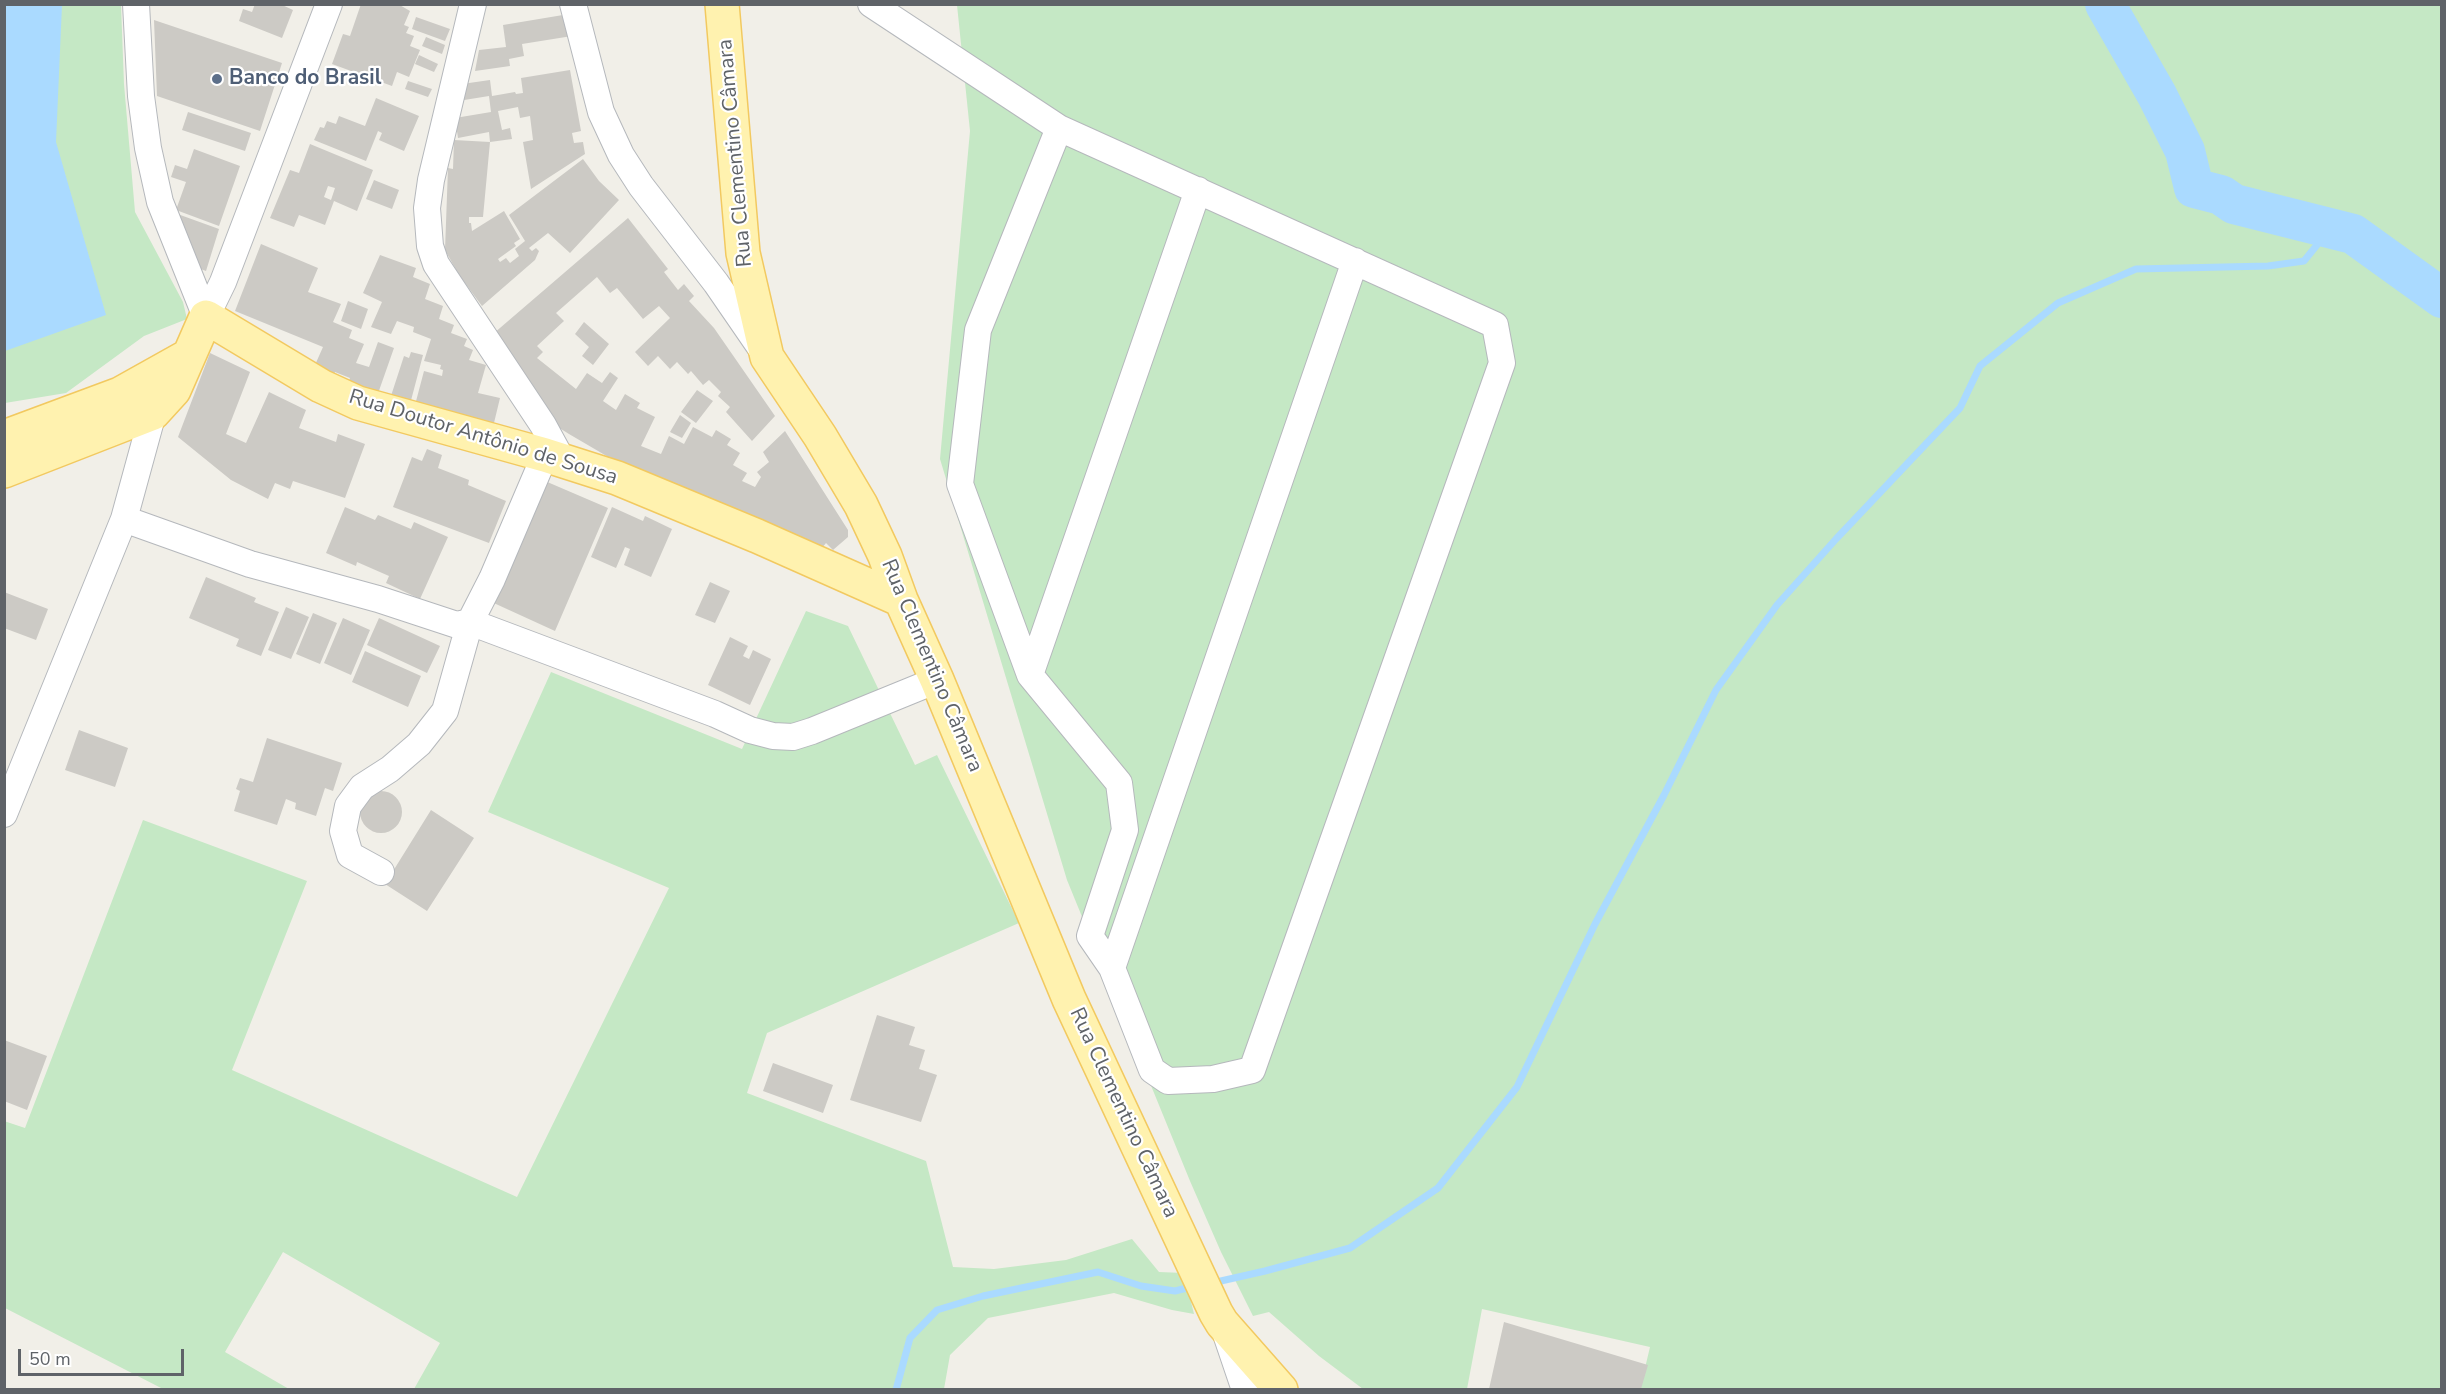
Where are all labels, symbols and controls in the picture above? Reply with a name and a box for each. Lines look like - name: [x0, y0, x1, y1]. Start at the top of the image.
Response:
- street label: Rua Clementino Câmara: [713, 38, 759, 268]
- place label: Banco do Brasil: [229, 66, 381, 92]
- marker: Banco do Brasil: [210, 72, 224, 86]
- street label: Rua Doutor Antônio de Sousa: [346, 385, 620, 491]
- street label: Rua Clementino Câmara: [875, 556, 987, 776]
- street label: Rua Clementino Câmara: [1063, 1004, 1183, 1222]
- scale bar: [21, 1337, 188, 1375]
- text: 50 m: [29, 1347, 71, 1371]

